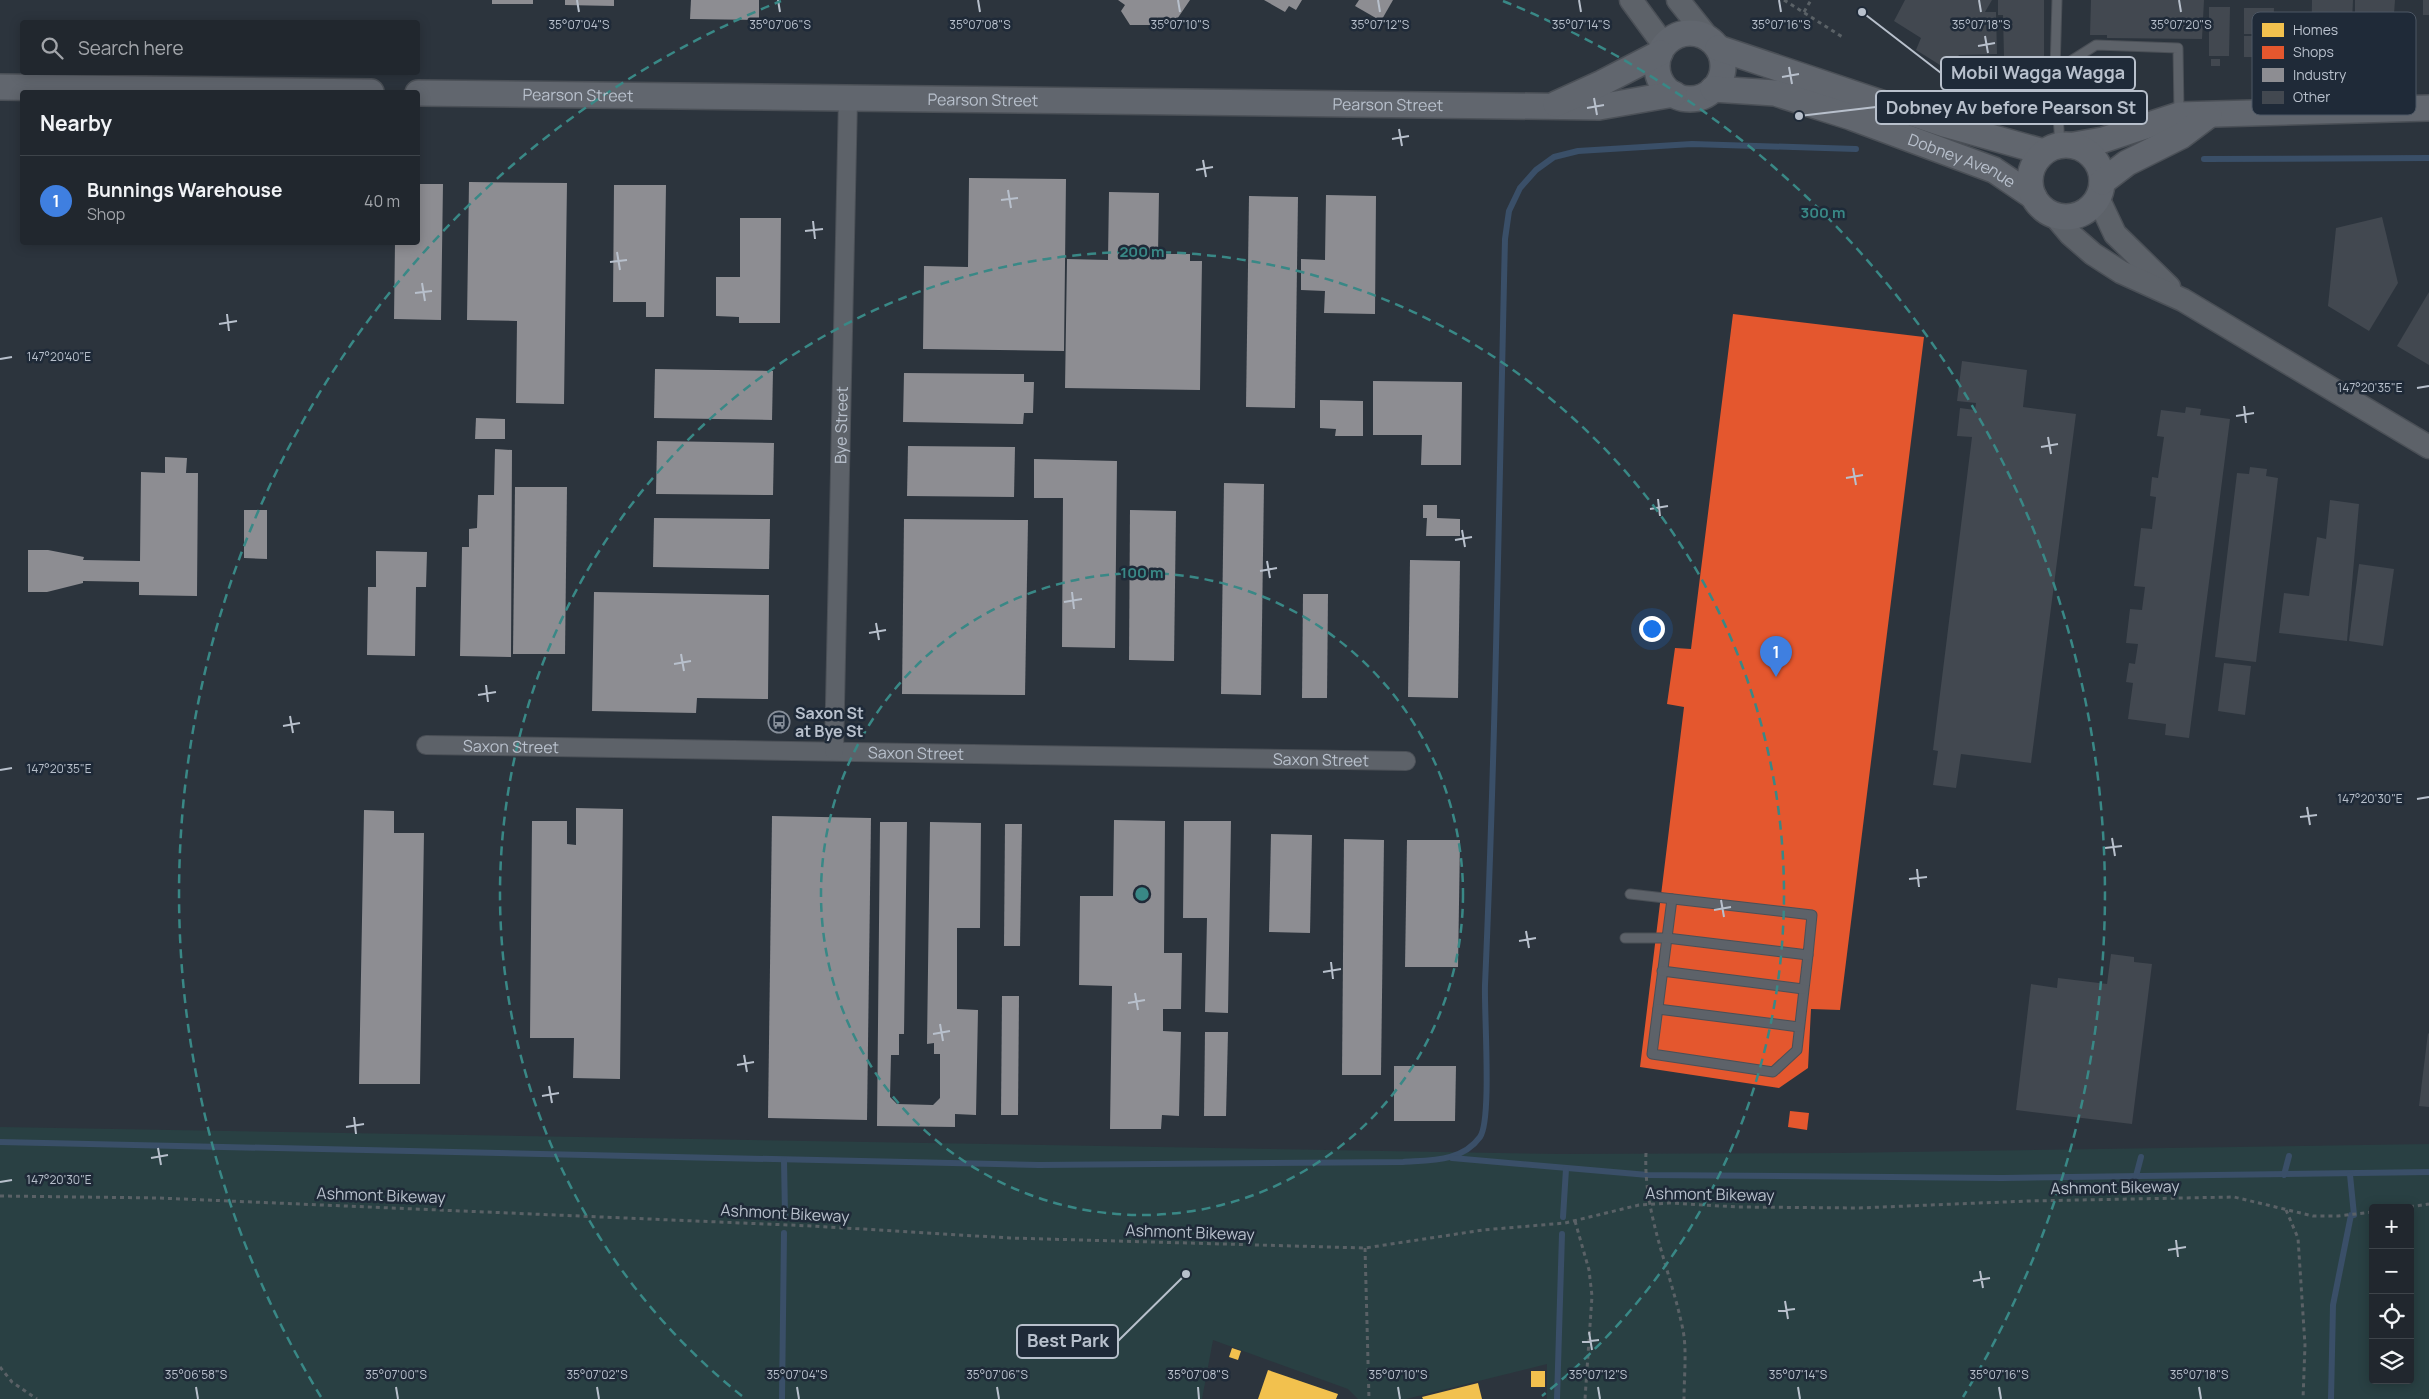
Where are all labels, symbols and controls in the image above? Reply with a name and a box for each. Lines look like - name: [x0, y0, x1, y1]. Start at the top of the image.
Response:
- legend: [2252, 12, 2416, 115]
- text: 35°07'04"S: [548, 16, 610, 33]
- text: 35°07'06"S: [749, 16, 811, 33]
- text: 35°07'08"S: [949, 16, 1011, 33]
- text: 35°07'10"S: [1151, 16, 1209, 33]
- text: 35°07'12"S: [1351, 16, 1409, 33]
- text: 35°07'14"S: [1552, 16, 1610, 33]
- text: 35°07'16"S: [1751, 16, 1811, 33]
- text: 35°07'18"S: [1952, 16, 2010, 33]
- text: 35°07'20"S: [2150, 16, 2212, 33]
- search box: [20, 20, 420, 75]
- text: Homes: [2293, 20, 2338, 39]
- icon: search: [38, 34, 66, 62]
- text: Search here: [78, 35, 184, 61]
- text: Shops: [2293, 42, 2334, 61]
- callout: Mobil Wagga Wagga: [1941, 57, 2135, 90]
- text: Mobil Wagga Wagga: [1951, 60, 2125, 84]
- text: Industry: [2293, 65, 2347, 84]
- street label: Pearson Street: [522, 83, 634, 107]
- text: Other: [2293, 87, 2330, 106]
- street label: Pearson Street: [927, 88, 1038, 111]
- callout: Dobney Av before Pearson St: [1876, 91, 2147, 124]
- street label: Pearson Street: [1332, 93, 1443, 116]
- text: Dobney Av before Pearson St: [1886, 95, 2136, 119]
- text: Nearby: [40, 109, 112, 137]
- street label: Dobney Avenue: [1905, 128, 2020, 193]
- text: Bunnings Warehouse: [87, 177, 282, 203]
- text: 1: [52, 190, 60, 212]
- text: 40 m: [364, 190, 400, 212]
- text: 300 m: [1801, 202, 1845, 223]
- text: Shop: [87, 203, 125, 225]
- text: 200 m: [1119, 241, 1165, 262]
- text: 147°20'40"E: [27, 348, 91, 365]
- text: 147°20'35"E: [2337, 379, 2403, 396]
- street label: Bye Street: [829, 386, 853, 464]
- text: 100 m: [1121, 562, 1163, 583]
- your location: [1639, 616, 1665, 642]
- pin: 1: [1760, 636, 1792, 677]
- place label: Saxon St at Bye St: [795, 702, 864, 742]
- bus stop icon: Saxon St at Bye St: [767, 710, 791, 734]
- street label: Saxon Street: [463, 735, 559, 758]
- street label: Saxon Street: [868, 741, 964, 765]
- street label: Saxon Street: [1273, 748, 1369, 771]
- text: 147°20'35"E: [26, 760, 92, 777]
- text: 147°20'30"E: [2337, 790, 2403, 807]
- centre of rings: [1133, 885, 1151, 903]
- text: 147°20'30"E: [26, 1171, 92, 1188]
- street label: Ashmont Bikeway: [2050, 1175, 2180, 1199]
- street label: Ashmont Bikeway: [316, 1182, 446, 1208]
- street label: Ashmont Bikeway: [1645, 1182, 1775, 1206]
- street label: Ashmont Bikeway: [720, 1199, 851, 1227]
- map controls: [2369, 1204, 2414, 1384]
- button: +: [2369, 1204, 2414, 1249]
- street label: Ashmont Bikeway: [1125, 1219, 1255, 1245]
- button: −: [2369, 1249, 2414, 1294]
- button: locate: [2369, 1294, 2414, 1339]
- callout: Best Park: [1017, 1325, 1118, 1358]
- text: Best Park: [1027, 1328, 1110, 1352]
- button: layers: [2369, 1339, 2414, 1384]
- text: 35°06'58"S: [165, 1366, 227, 1383]
- text: 35°07'00"S: [365, 1366, 427, 1383]
- text: 35°07'02"S: [566, 1366, 628, 1383]
- text: 35°07'04"S: [766, 1366, 828, 1383]
- text: 35°07'06"S: [966, 1366, 1028, 1383]
- text: 35°07'08"S: [1167, 1366, 1229, 1383]
- text: 35°07'10"S: [1369, 1366, 1427, 1383]
- text: 35°07'12"S: [1569, 1366, 1627, 1383]
- text: 35°07'14"S: [1769, 1366, 1827, 1383]
- text: 35°07'16"S: [1969, 1366, 2029, 1383]
- text: 35°07'18"S: [2170, 1366, 2228, 1383]

